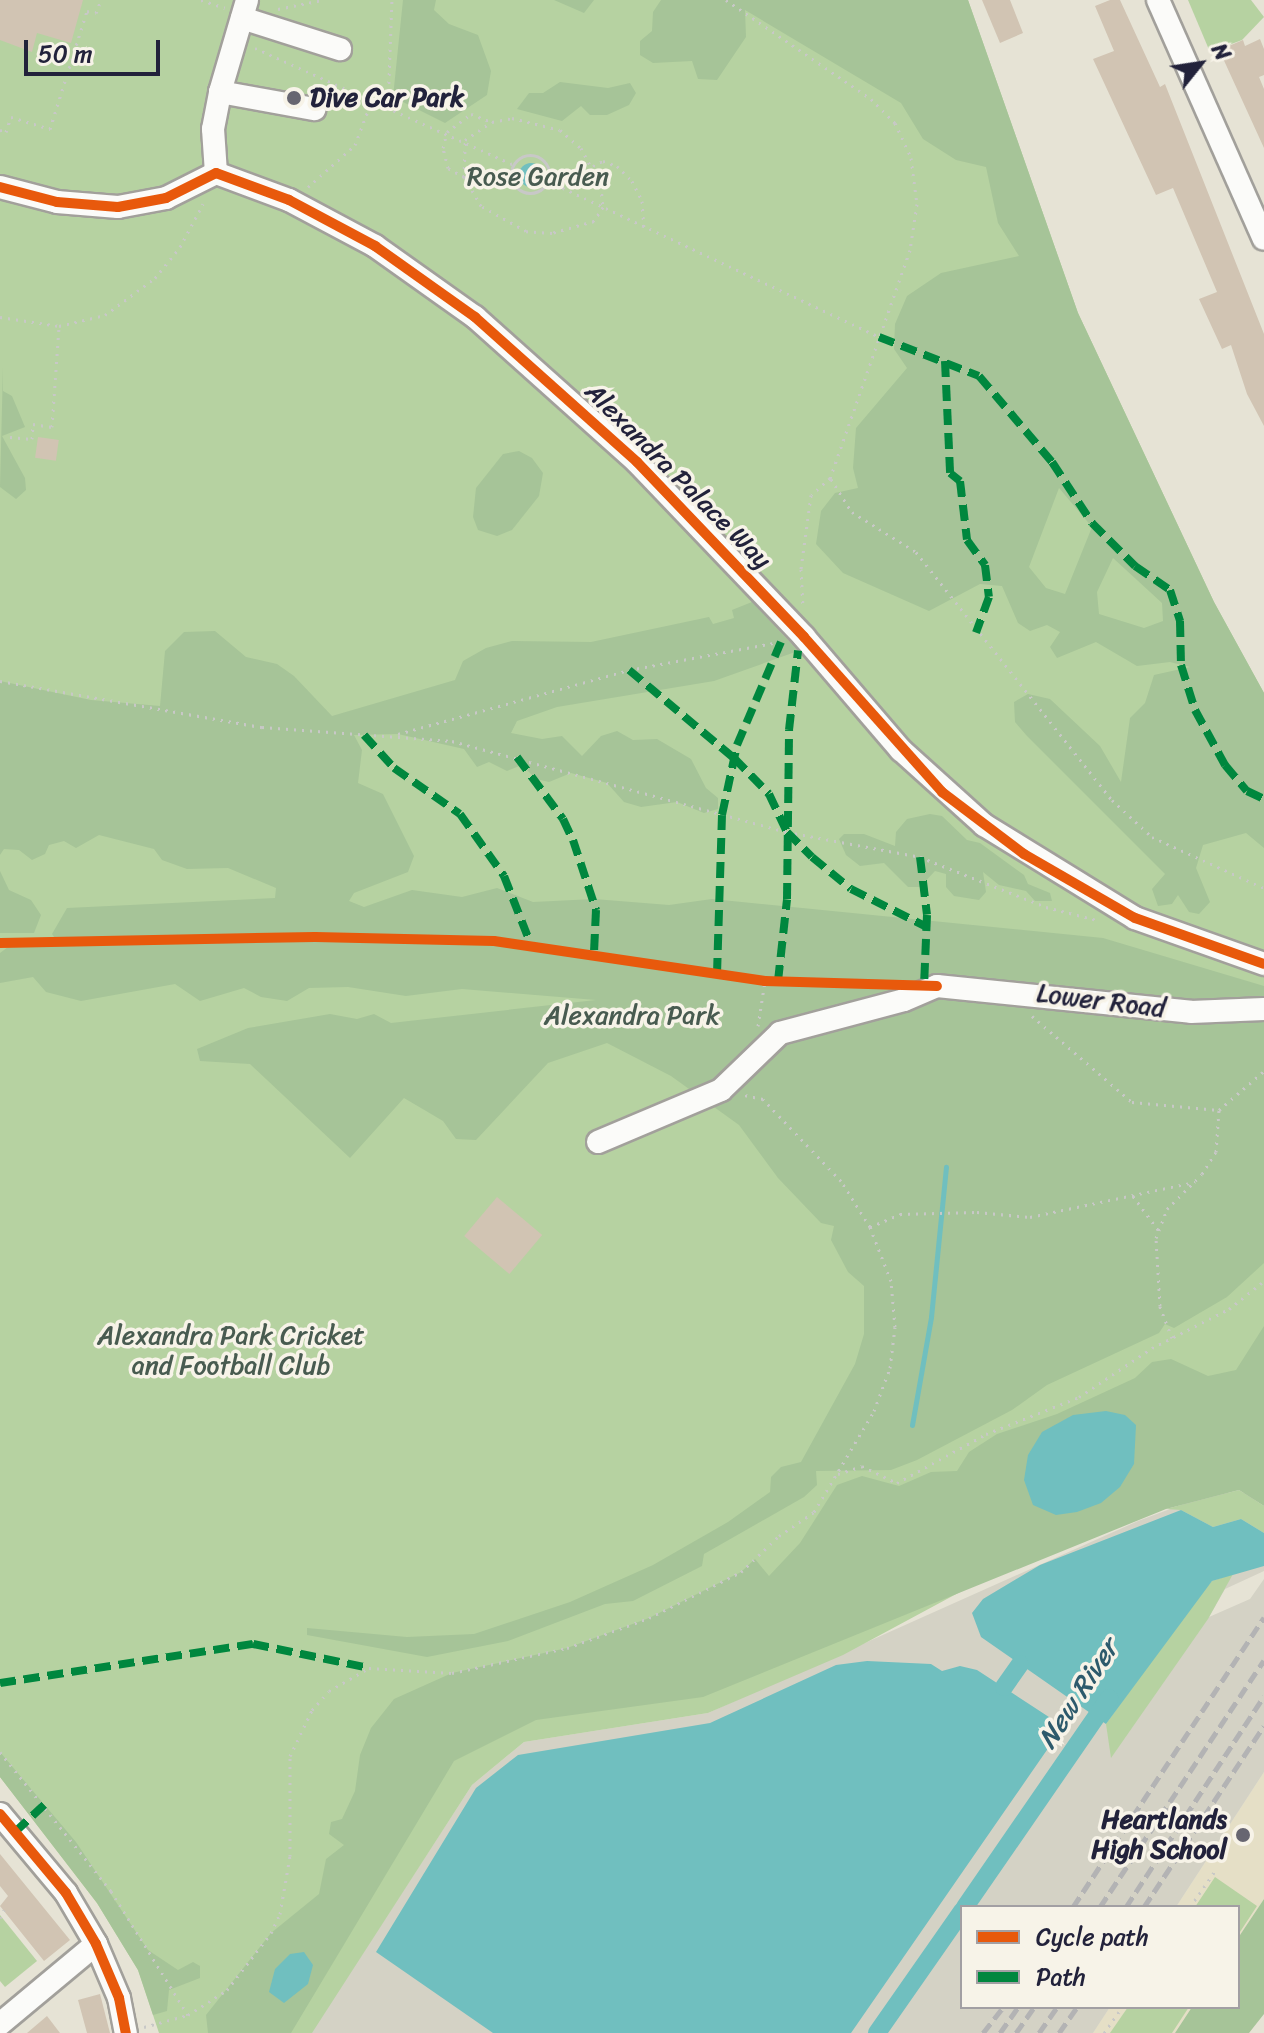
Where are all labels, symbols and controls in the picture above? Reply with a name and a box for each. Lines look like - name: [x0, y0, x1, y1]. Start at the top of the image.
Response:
- scale bar: [28, 24, 164, 74]
- north arrow: [1160, 24, 1240, 104]
- text: 50 m: [38, 33, 93, 75]
- text: N: [1201, 35, 1242, 68]
- place label: Dive Car Park: [310, 82, 465, 114]
- marker: Dive Car Park: [285, 89, 303, 107]
- park label: Rose Garden: [467, 161, 609, 193]
- street label: Alexandra Palace Way: [578, 376, 778, 576]
- street label: Lower Road: [1035, 978, 1167, 1024]
- park label: Alexandra Park: [544, 1000, 720, 1032]
- park label: Alexandra Park Cricket and Football Club: [97, 1320, 365, 1382]
- water label: New River: [1030, 1633, 1126, 1755]
- place label: Heartlands High School: [1091, 1804, 1227, 1866]
- marker: Heartlands High School: [1234, 1826, 1252, 1844]
- legend: [960, 1905, 1240, 2009]
- text: Cycle path: [1036, 1916, 1149, 1958]
- text: Path: [1036, 1956, 1086, 1998]

